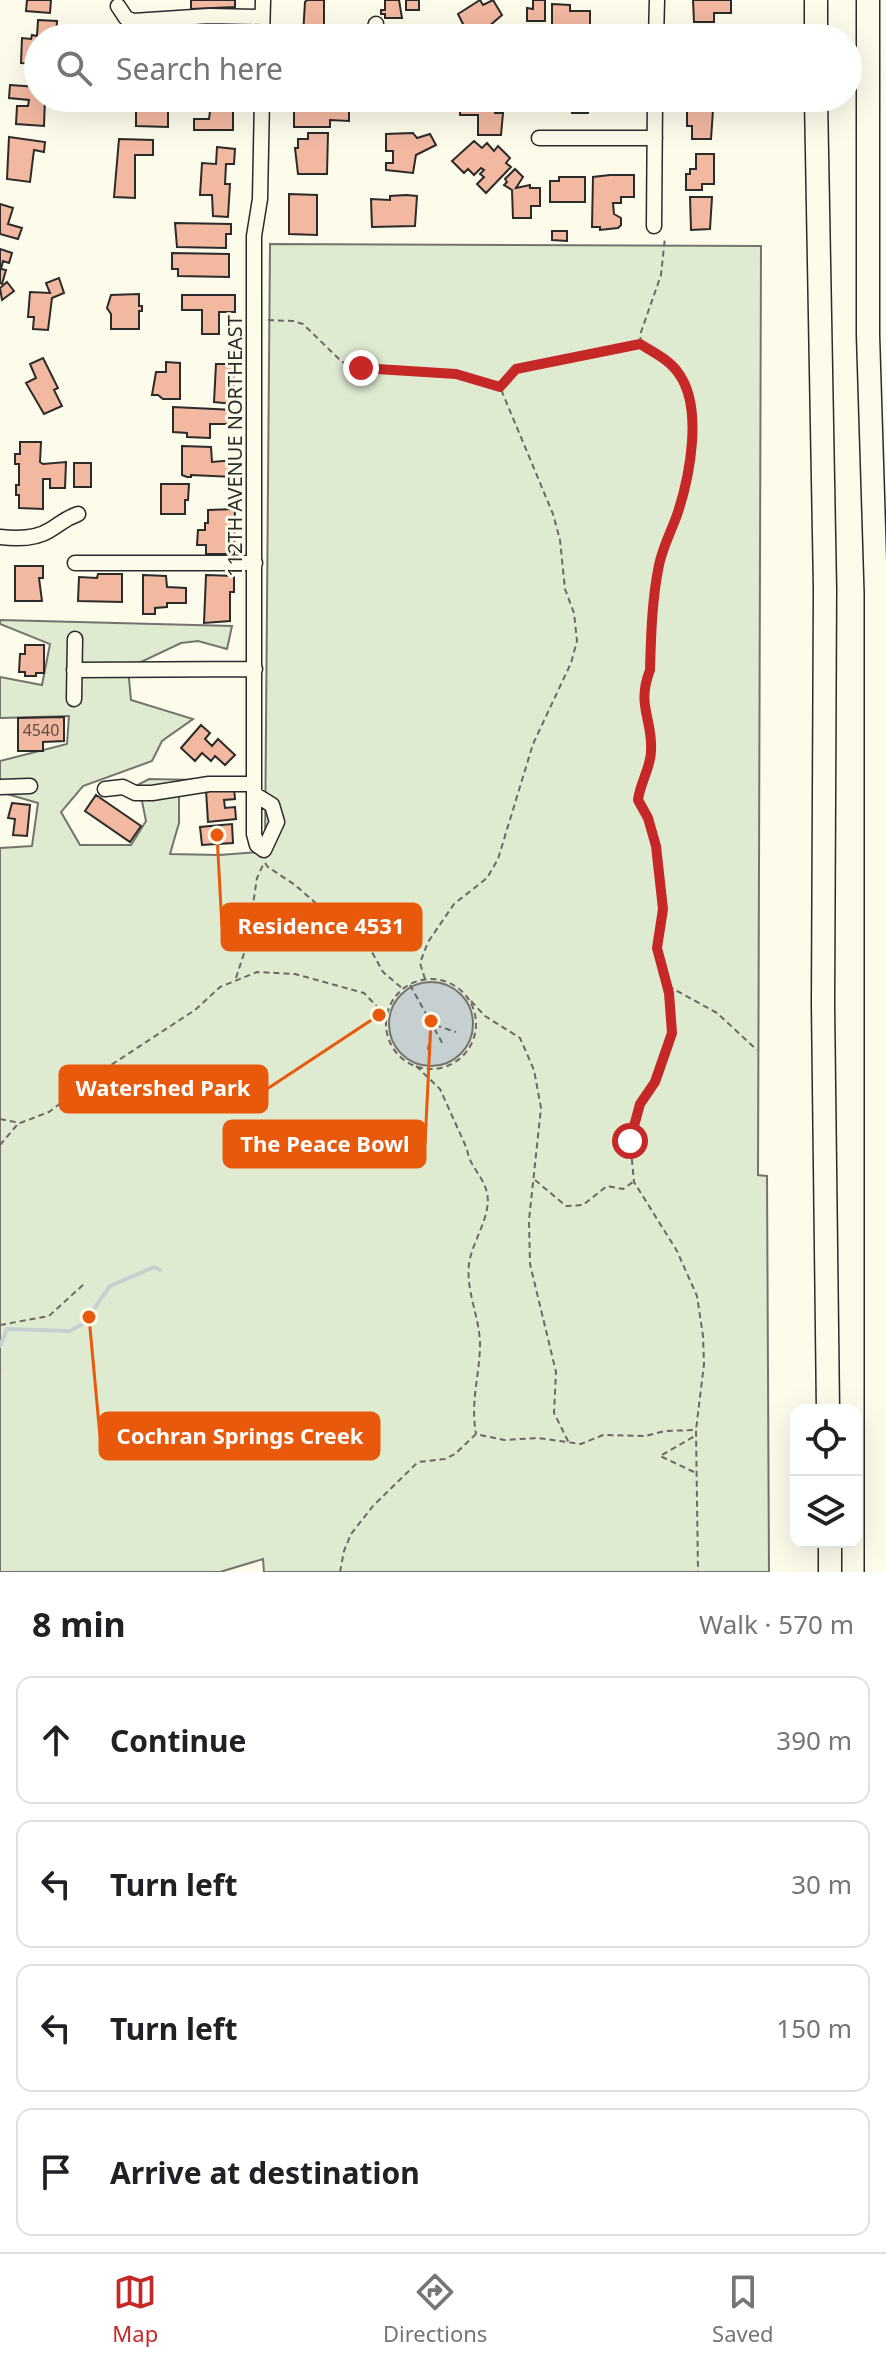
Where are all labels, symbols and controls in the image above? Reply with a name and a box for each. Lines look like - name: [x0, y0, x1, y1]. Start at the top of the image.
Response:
- search box: [24, 24, 862, 112]
- icon: search: [52, 46, 96, 90]
- text: Search here: [116, 48, 283, 89]
- street label: 112TH AVENUE NORTHEAST: [221, 315, 248, 577]
- route end: [343, 350, 379, 386]
- house number: 4540: [23, 719, 59, 741]
- callout: Residence 4531: [222, 904, 421, 950]
- text: Residence 4531: [237, 910, 405, 940]
- callout: Watershed Park: [60, 1066, 267, 1112]
- text: Watershed Park: [76, 1072, 251, 1102]
- callout: The Peace Bowl: [224, 1121, 425, 1167]
- route start: [612, 1123, 648, 1159]
- text: The Peace Bowl: [240, 1128, 410, 1158]
- map controls: [790, 1404, 862, 1548]
- button: locate: [790, 1404, 862, 1476]
- callout: Cochran Springs Creek: [100, 1413, 379, 1459]
- text: Cochran Springs Creek: [117, 1420, 364, 1450]
- button: layers: [790, 1476, 862, 1548]
- text: 8 min: [32, 1601, 126, 1647]
- text: Walk · 570 m: [699, 1606, 854, 1642]
- icon: ahead: [34, 1718, 78, 1762]
- text: Continue: [110, 1720, 246, 1761]
- text: 390 m: [776, 1722, 852, 1758]
- icon: left: [34, 1862, 78, 1906]
- text: Turn left: [110, 1864, 238, 1905]
- text: 30 m: [791, 1866, 852, 1902]
- icon: left: [34, 2006, 78, 2050]
- text: Turn left: [110, 2008, 238, 2049]
- text: 150 m: [776, 2010, 852, 2046]
- icon: arrive: [34, 2150, 78, 2194]
- text: Arrive at destination: [110, 2152, 420, 2193]
- tab: Map: [112, 2270, 158, 2348]
- tab: Directions: [383, 2270, 487, 2348]
- tab: Saved: [712, 2270, 774, 2348]

